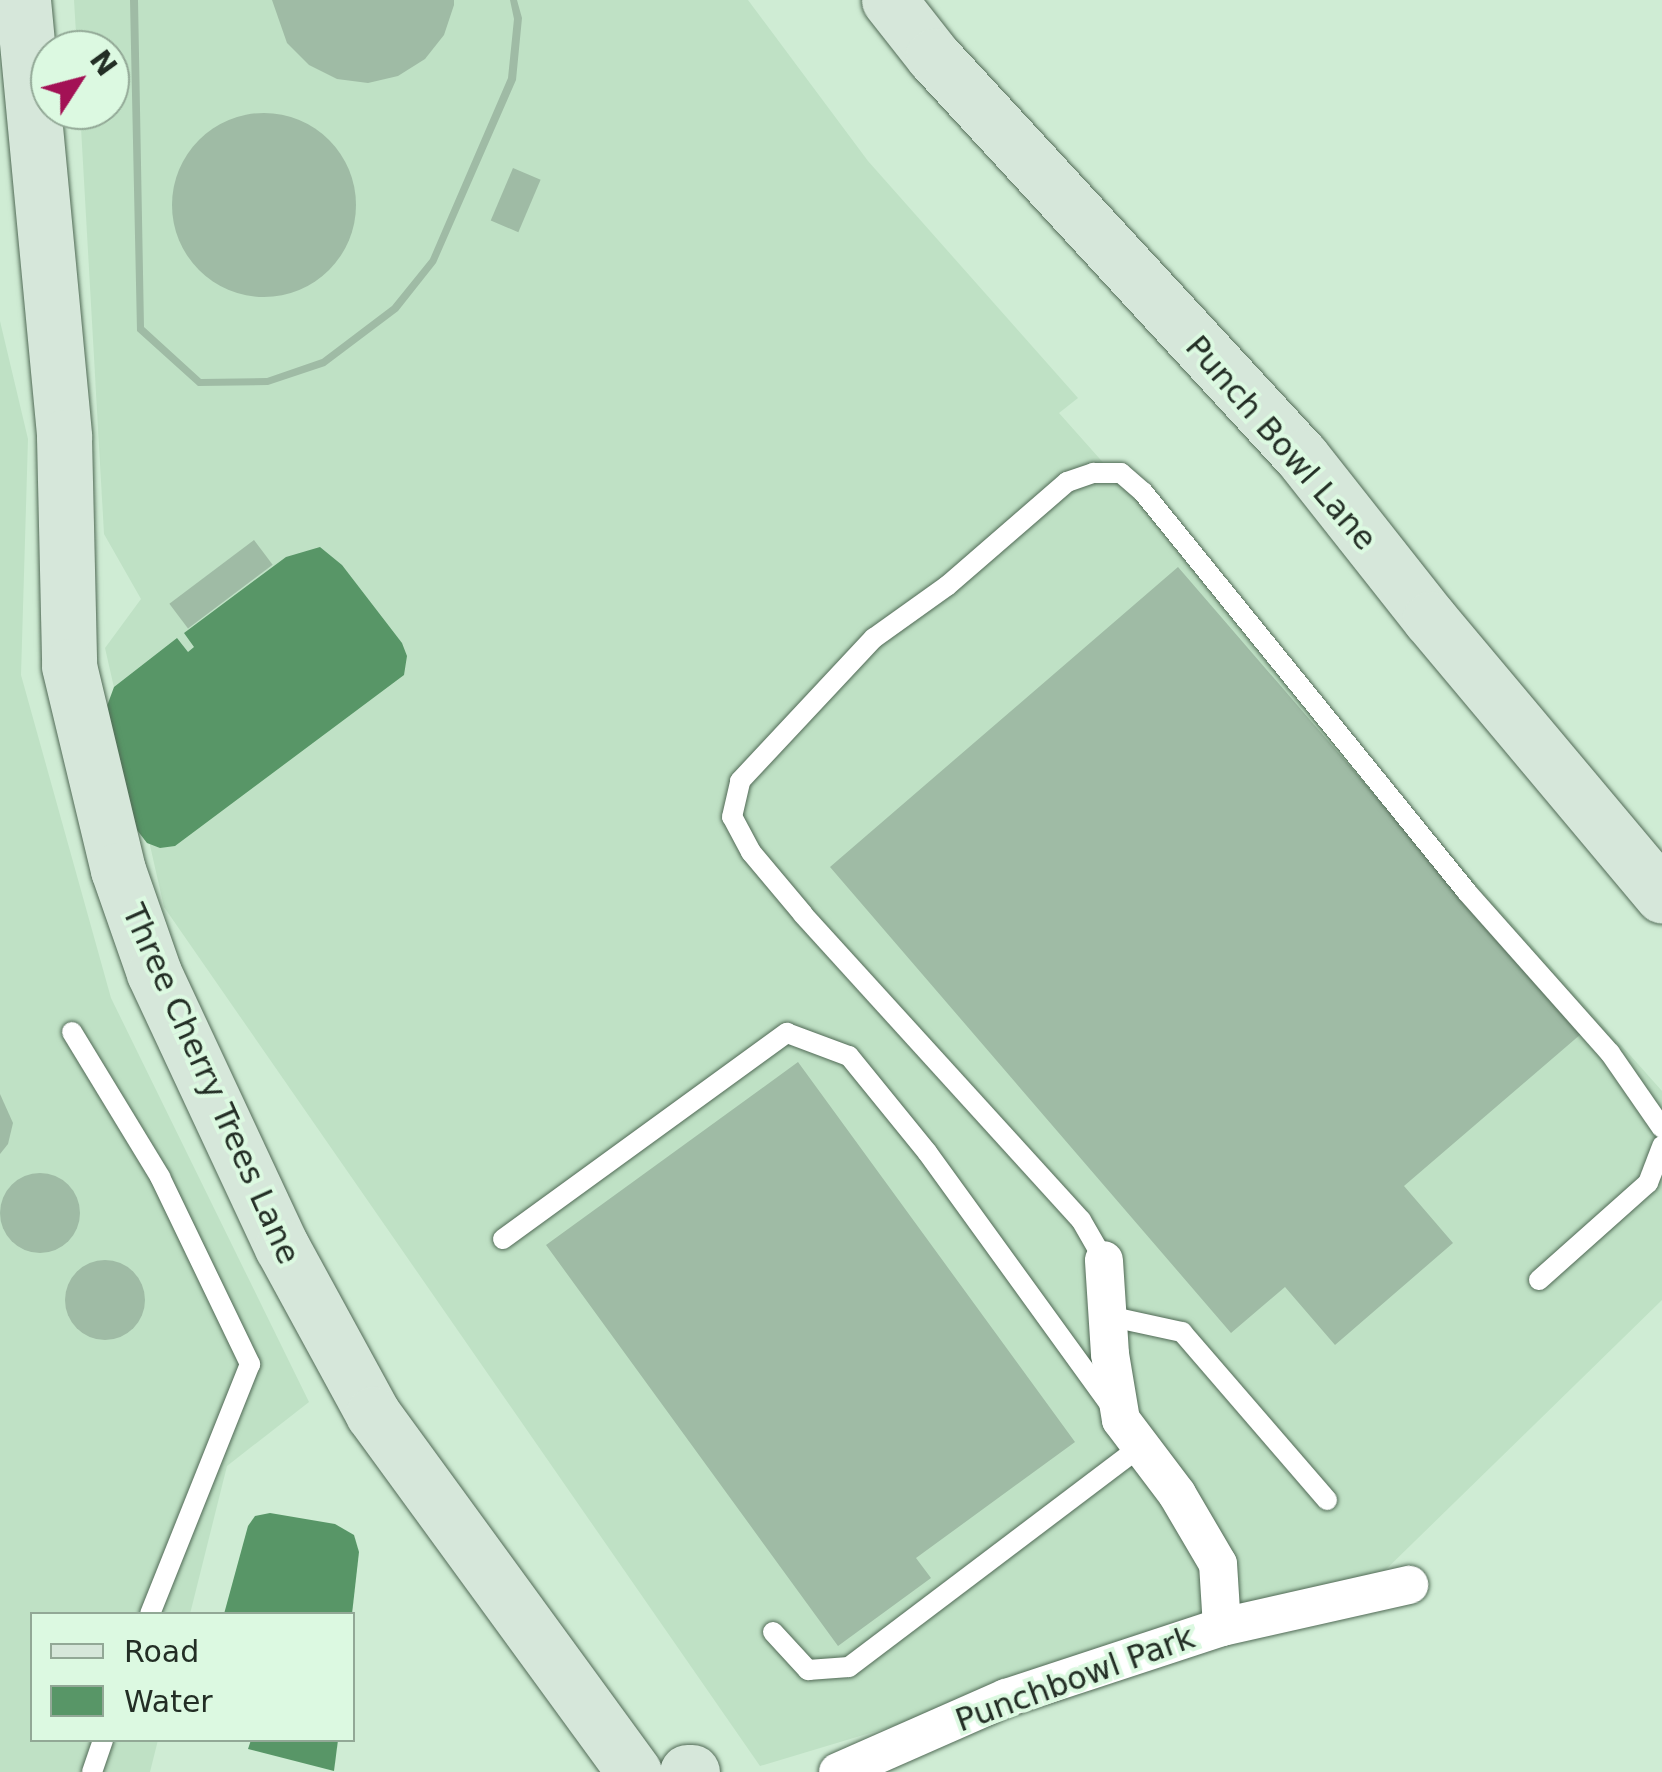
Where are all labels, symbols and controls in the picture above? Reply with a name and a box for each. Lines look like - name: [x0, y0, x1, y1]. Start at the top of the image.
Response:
- north arrow: [30, 30, 130, 130]
- text: N: [83, 44, 123, 82]
- street label: Punch Bowl Lane: [1177, 328, 1385, 558]
- street label: Three Cherry Trees Lane: [114, 898, 308, 1270]
- legend: [30, 1612, 355, 1742]
- street label: Punchbowl Park: [950, 1618, 1200, 1740]
- text: Road: [124, 1634, 199, 1669]
- text: Water: [124, 1684, 213, 1719]

